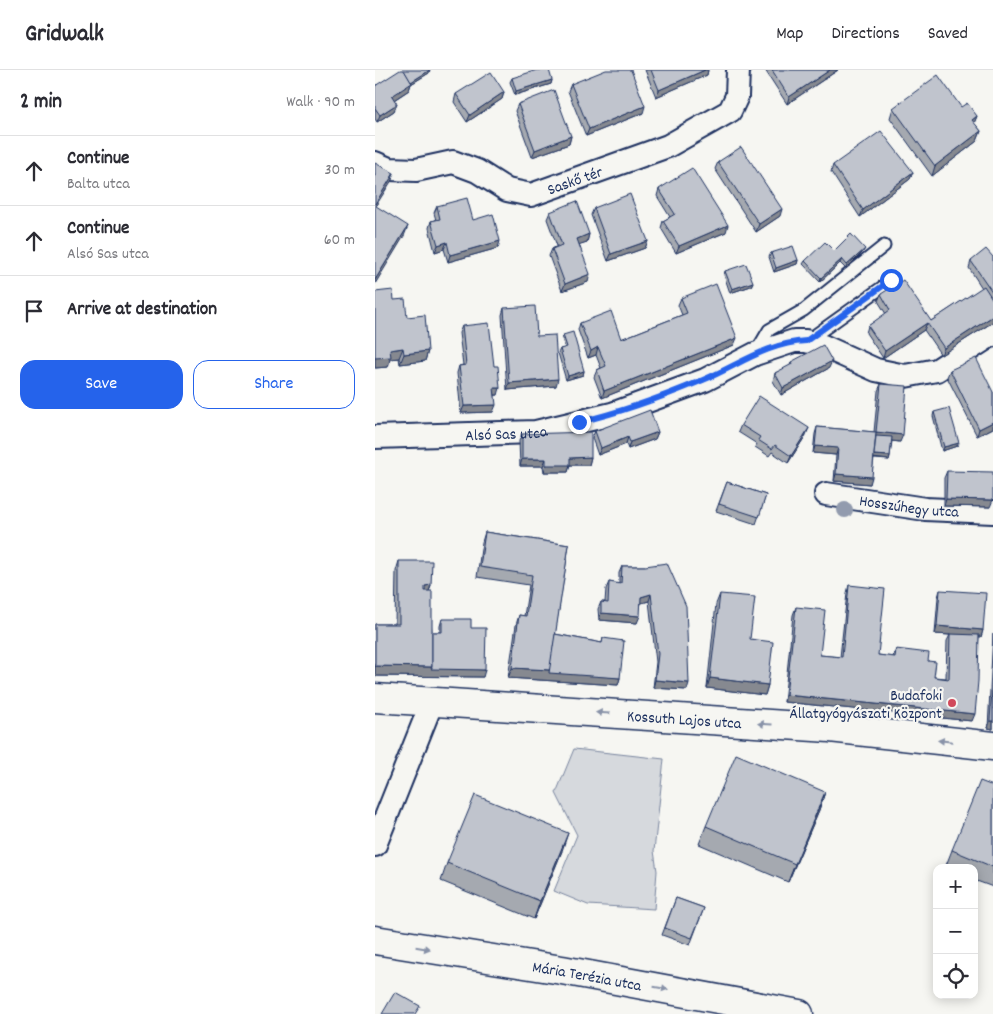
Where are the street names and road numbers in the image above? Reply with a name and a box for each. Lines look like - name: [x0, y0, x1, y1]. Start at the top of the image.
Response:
- street label: Saskő tér: [544, 161, 606, 202]
- street label: Alsó Sas utca: [465, 421, 550, 448]
- street label: Hosszúhegy utca: [857, 490, 960, 525]
- street label: Kossuth Lajos utca: [626, 706, 742, 736]
- street label: Mária Terézia utca: [530, 956, 644, 999]

